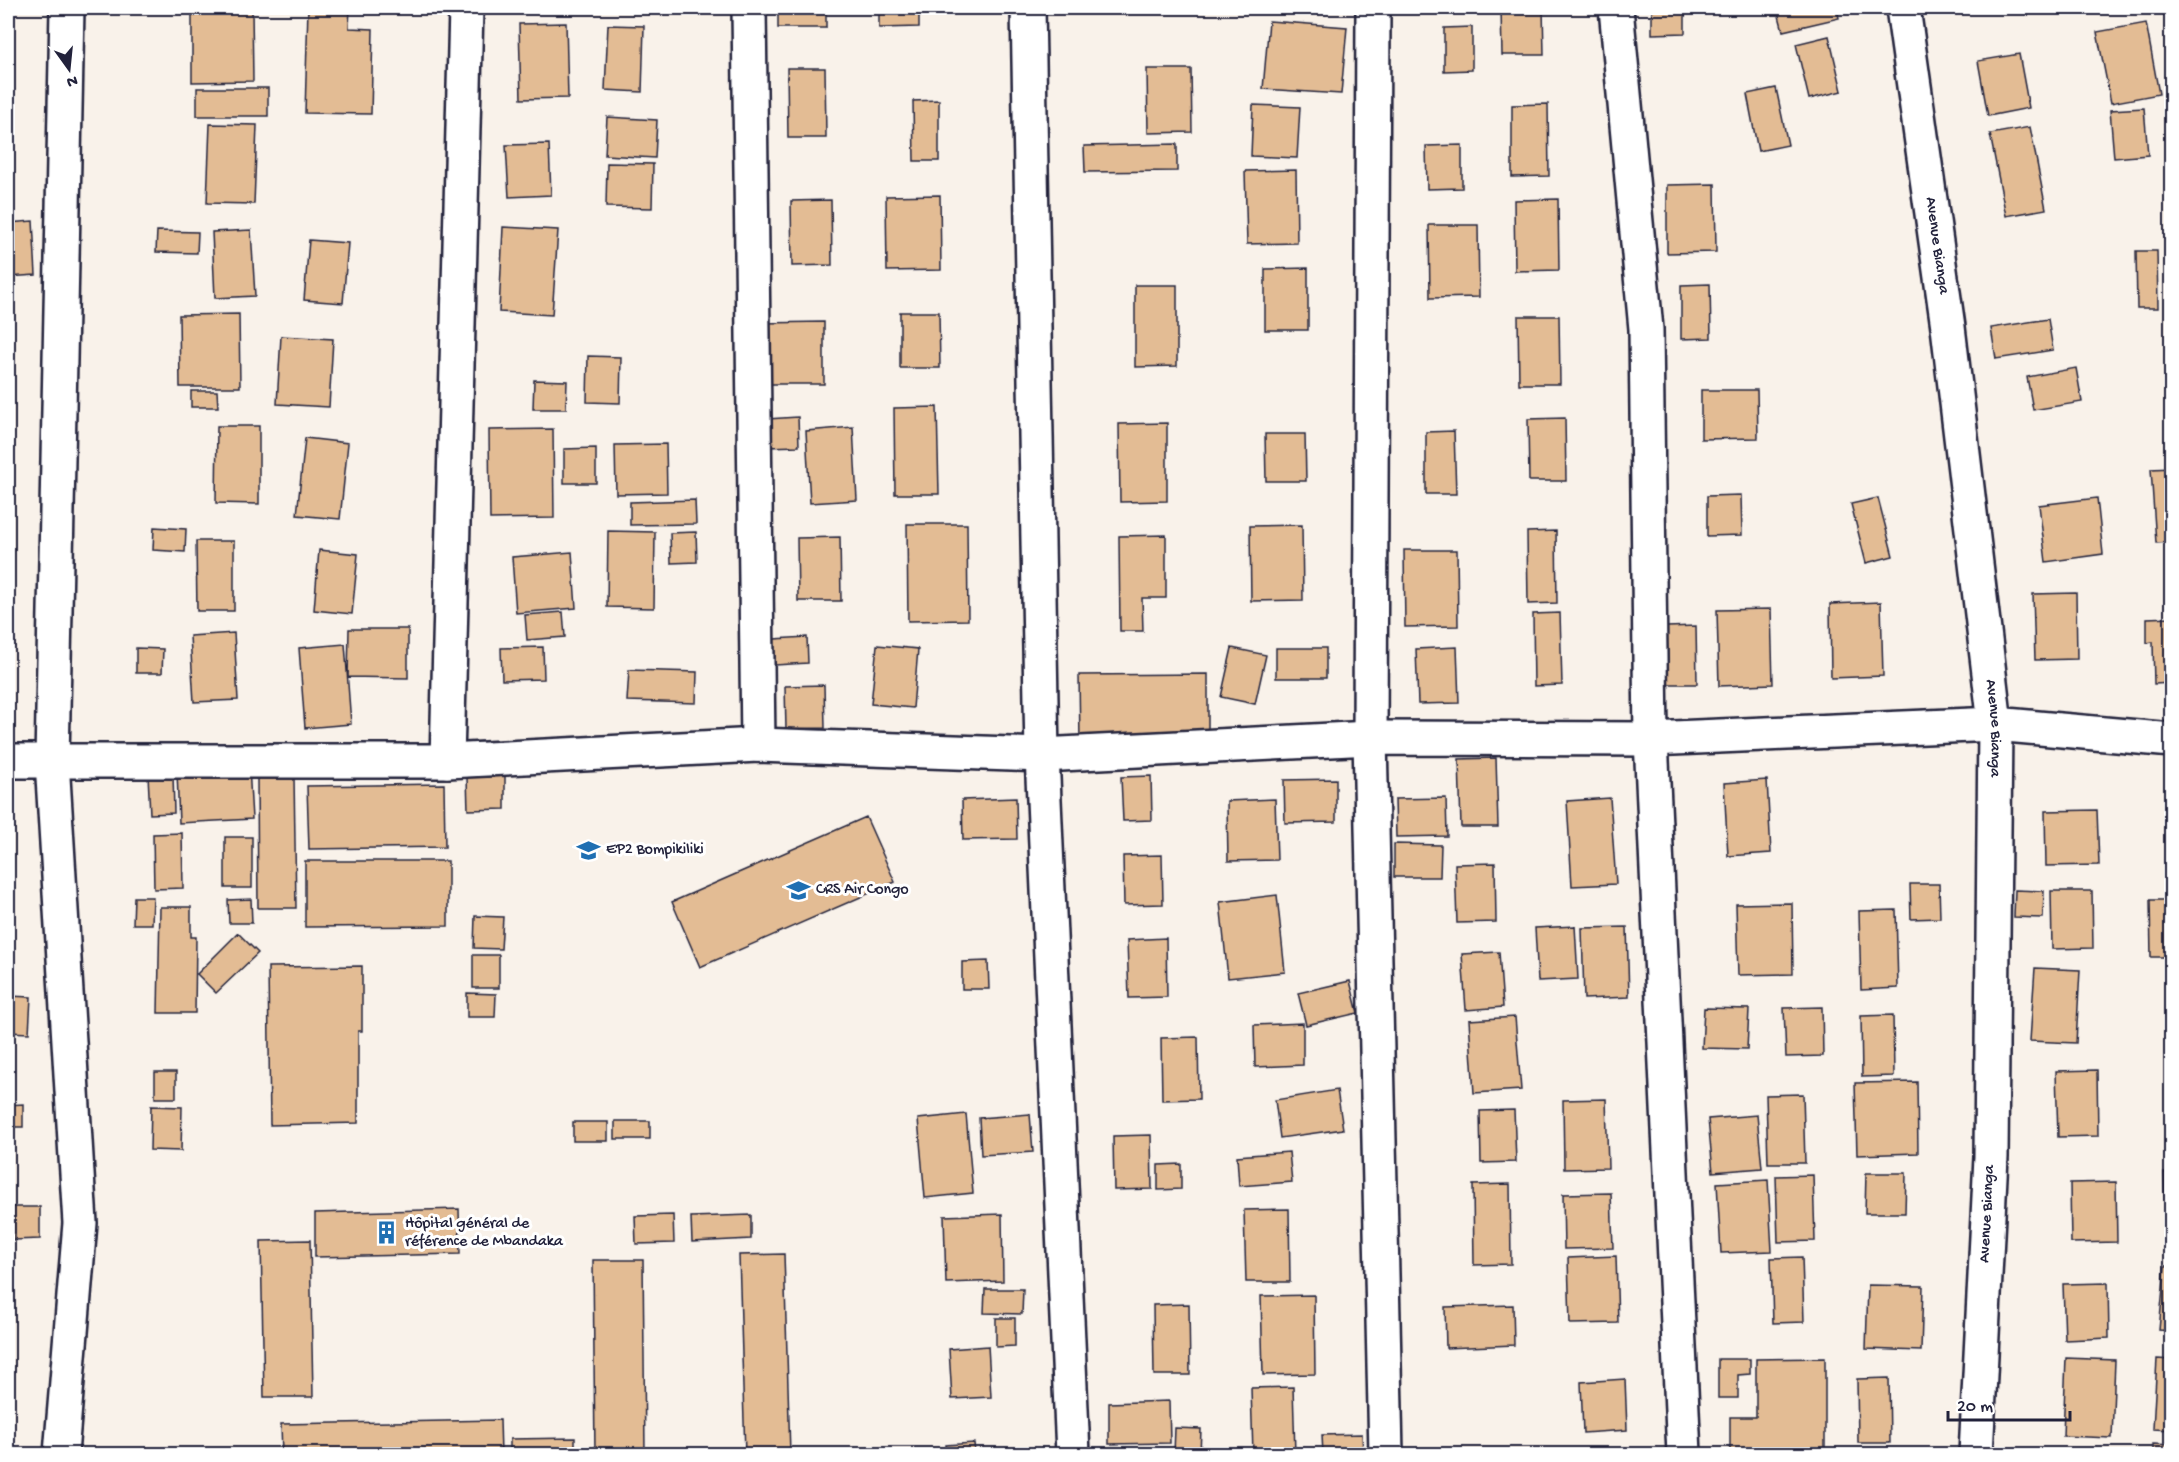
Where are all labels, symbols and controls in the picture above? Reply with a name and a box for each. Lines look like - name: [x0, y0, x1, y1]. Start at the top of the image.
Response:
- north arrow: [39, 39, 99, 99]
- text: N: [64, 70, 79, 91]
- street label: Avenue Bianga: [1920, 196, 1953, 297]
- street label: Avenue Bianga: [1980, 678, 2005, 778]
- school or university icon: EP2 Bompikiliki: [575, 837, 601, 863]
- place label: EP2 Bompikiliki: [606, 841, 704, 860]
- school or university icon: CRS Air Congo: [785, 877, 811, 903]
- place label: CRS Air Congo: [816, 881, 909, 900]
- street label: Avenue Bianga: [1976, 1163, 2000, 1263]
- place label: Hôpital général de référence de Mbandaka: [405, 1215, 564, 1252]
- building icon: Hôpital général de référence de Mbandaka: [374, 1220, 400, 1246]
- scale bar: [1948, 1384, 2070, 1422]
- text: 20 m: [1957, 1397, 1993, 1418]

